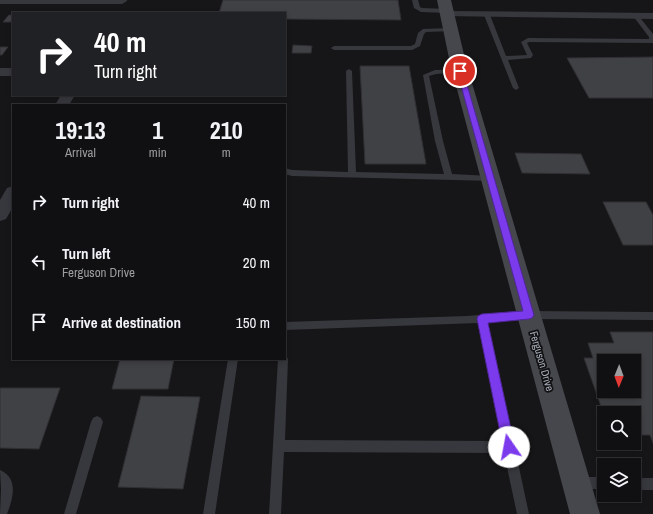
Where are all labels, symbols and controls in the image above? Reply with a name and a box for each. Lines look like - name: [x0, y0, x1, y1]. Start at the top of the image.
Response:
- text: 40 m: [94, 23, 146, 61]
- icon: right: [28, 28, 80, 80]
- pin: [443, 54, 477, 88]
- text: Turn right: [94, 59, 157, 84]
- icon: arrive: [449, 60, 471, 82]
- text: 19:13: [55, 114, 106, 146]
- text: 1: [152, 114, 163, 146]
- text: 210: [210, 114, 243, 146]
- text: Arrival: [65, 144, 96, 161]
- text: min: [149, 144, 167, 161]
- text: m: [222, 144, 231, 161]
- icon: right: [28, 191, 50, 213]
- text: Turn right: [62, 192, 119, 213]
- text: 40 m: [243, 192, 270, 213]
- text: Turn left: [62, 243, 110, 264]
- icon: left: [28, 251, 50, 273]
- text: 20 m: [243, 252, 270, 273]
- text: Ferguson Drive: [62, 264, 135, 281]
- icon: arrive: [28, 311, 50, 333]
- text: Arrive at destination: [62, 312, 181, 333]
- text: 150 m: [236, 312, 270, 333]
- street label: Ferguson Drive: [527, 329, 557, 393]
- north arrow: [597, 354, 641, 398]
- map controls: [597, 354, 641, 502]
- button: search: [597, 406, 641, 450]
- position arrow: [488, 426, 530, 468]
- button: layers: [597, 458, 641, 502]

